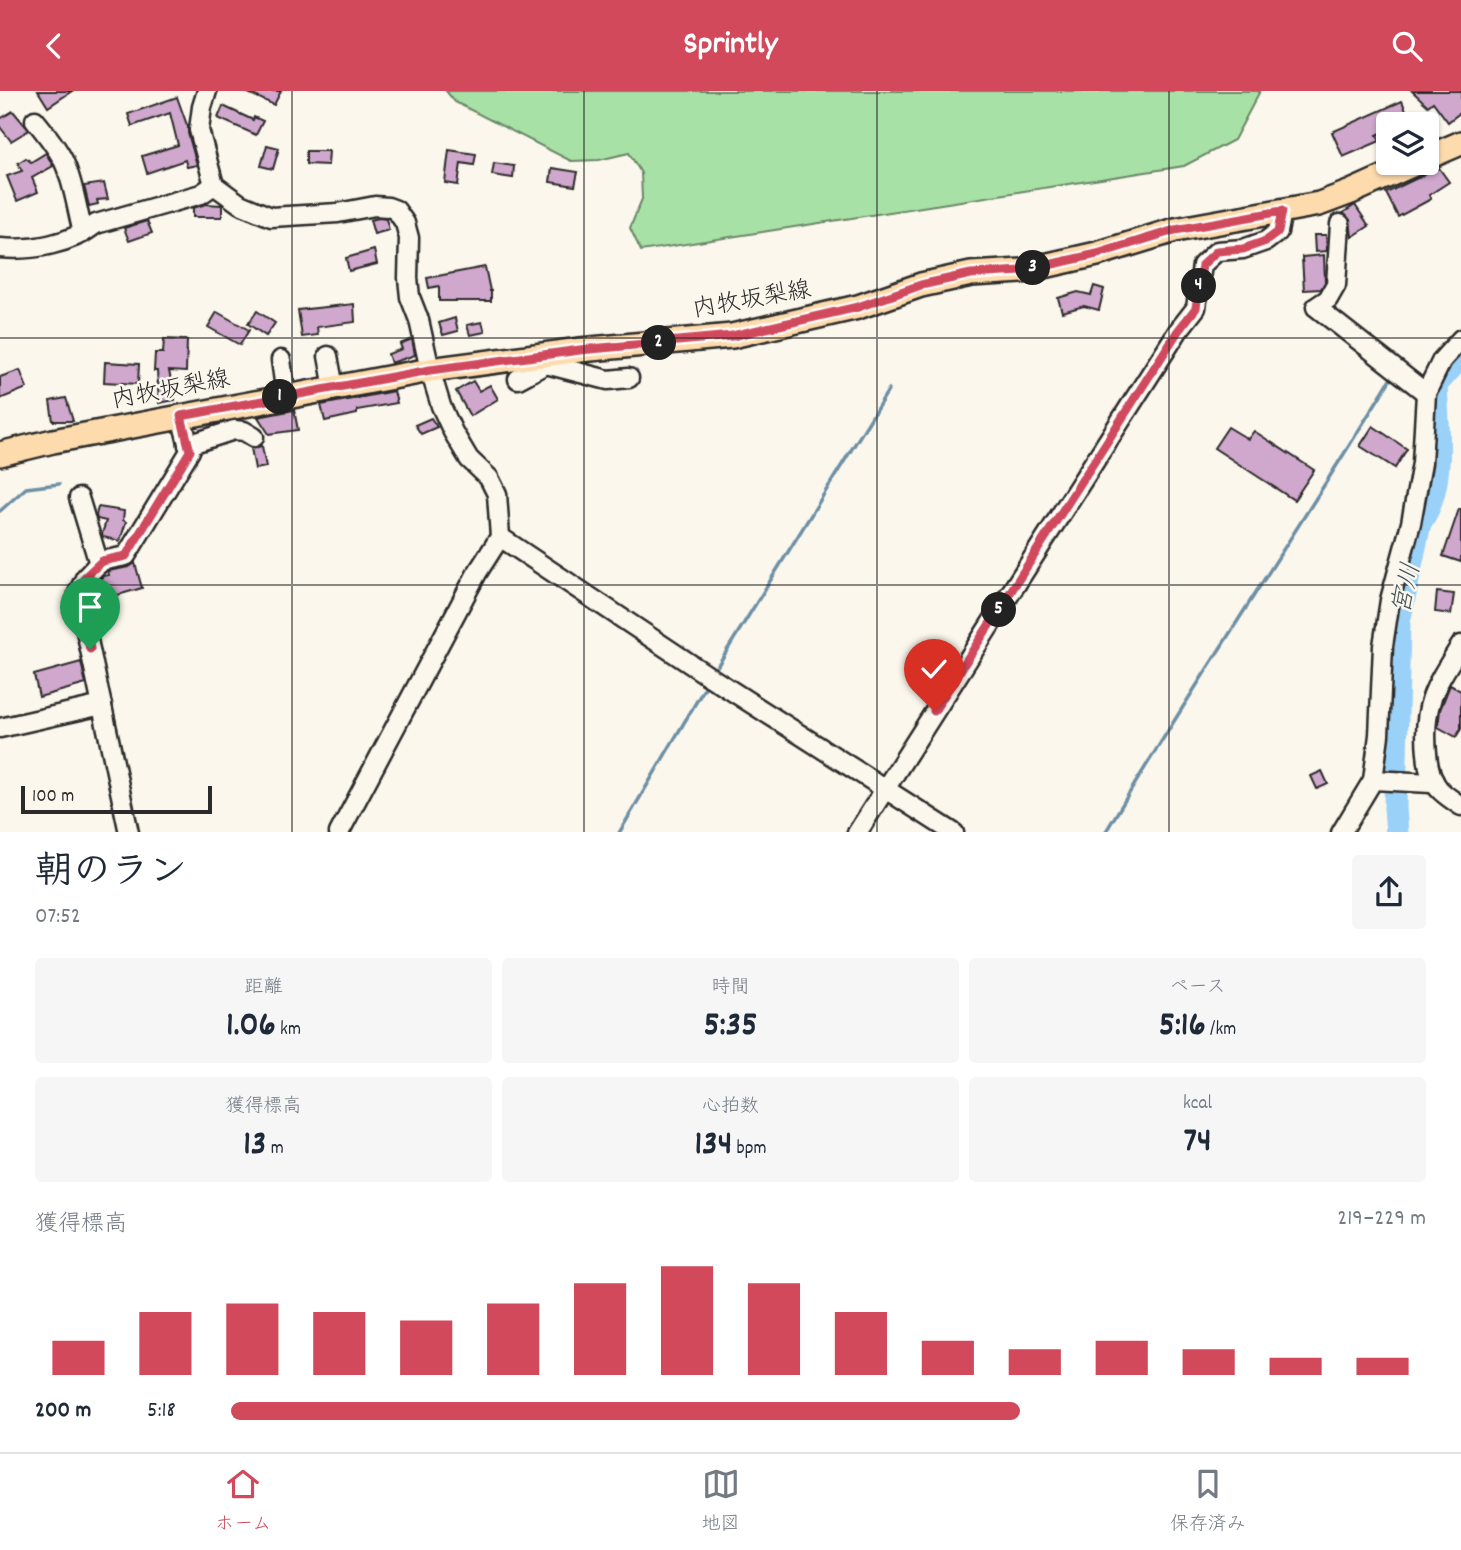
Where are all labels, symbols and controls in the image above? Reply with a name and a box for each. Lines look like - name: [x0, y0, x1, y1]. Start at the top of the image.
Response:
- text: Sprintly: [684, 23, 777, 69]
- icon: back: [35, 27, 73, 65]
- icon: search: [1388, 27, 1426, 65]
- map controls: [1376, 112, 1439, 175]
- button: layers: [1376, 112, 1439, 175]
- pin: 3: [1016, 251, 1050, 285]
- text: 3: [1028, 254, 1037, 281]
- pin: 4: [1182, 269, 1216, 303]
- text: 4: [1195, 272, 1202, 299]
- street label: 内牧坂梨線: [690, 274, 814, 328]
- pin: 2: [642, 325, 676, 361]
- text: 2: [654, 329, 663, 356]
- street label: 内牧坂梨線: [109, 363, 233, 419]
- pin: 1: [262, 379, 298, 415]
- text: 1: [277, 383, 282, 410]
- water label: 宮川: [1384, 559, 1432, 619]
- pin: [60, 577, 120, 649]
- icon: arrive: [71, 588, 109, 626]
- pin: 5: [982, 593, 1016, 627]
- text: 5: [994, 596, 1003, 623]
- pin: [904, 639, 964, 711]
- icon: check: [915, 650, 953, 688]
- scale bar: [21, 783, 212, 815]
- text: 100 m: [32, 784, 74, 811]
- text: 朝のラン: [35, 847, 187, 902]
- button: share: [1352, 855, 1426, 929]
- text: 07:52: [35, 901, 81, 934]
- text: 距離: [244, 975, 283, 1002]
- text: 時間: [711, 975, 750, 1002]
- text: ペース: [1170, 975, 1225, 1002]
- text: 1.06: [226, 1002, 276, 1052]
- text: 5:35: [704, 1002, 757, 1052]
- text: 5:16: [1159, 1002, 1206, 1052]
- text: km: [276, 1017, 301, 1044]
- text: /km: [1206, 1017, 1236, 1044]
- text: kcal: [1183, 1091, 1212, 1118]
- text: 獲得標高: [225, 1094, 302, 1121]
- text: 心拍数: [702, 1094, 759, 1121]
- text: 74: [1184, 1118, 1211, 1168]
- text: 13: [243, 1121, 266, 1171]
- text: 134: [694, 1121, 732, 1171]
- text: m: [266, 1136, 284, 1163]
- text: bpm: [732, 1136, 767, 1163]
- text: 219–229 m: [1337, 1203, 1426, 1236]
- text: 獲得標高: [35, 1209, 127, 1242]
- text: 200 m: [35, 1395, 91, 1428]
- text: 5:18: [147, 1395, 176, 1428]
- tab: ホーム: [215, 1465, 271, 1539]
- tab: 地図: [702, 1465, 740, 1539]
- tab: 保存済み: [1170, 1465, 1246, 1539]

